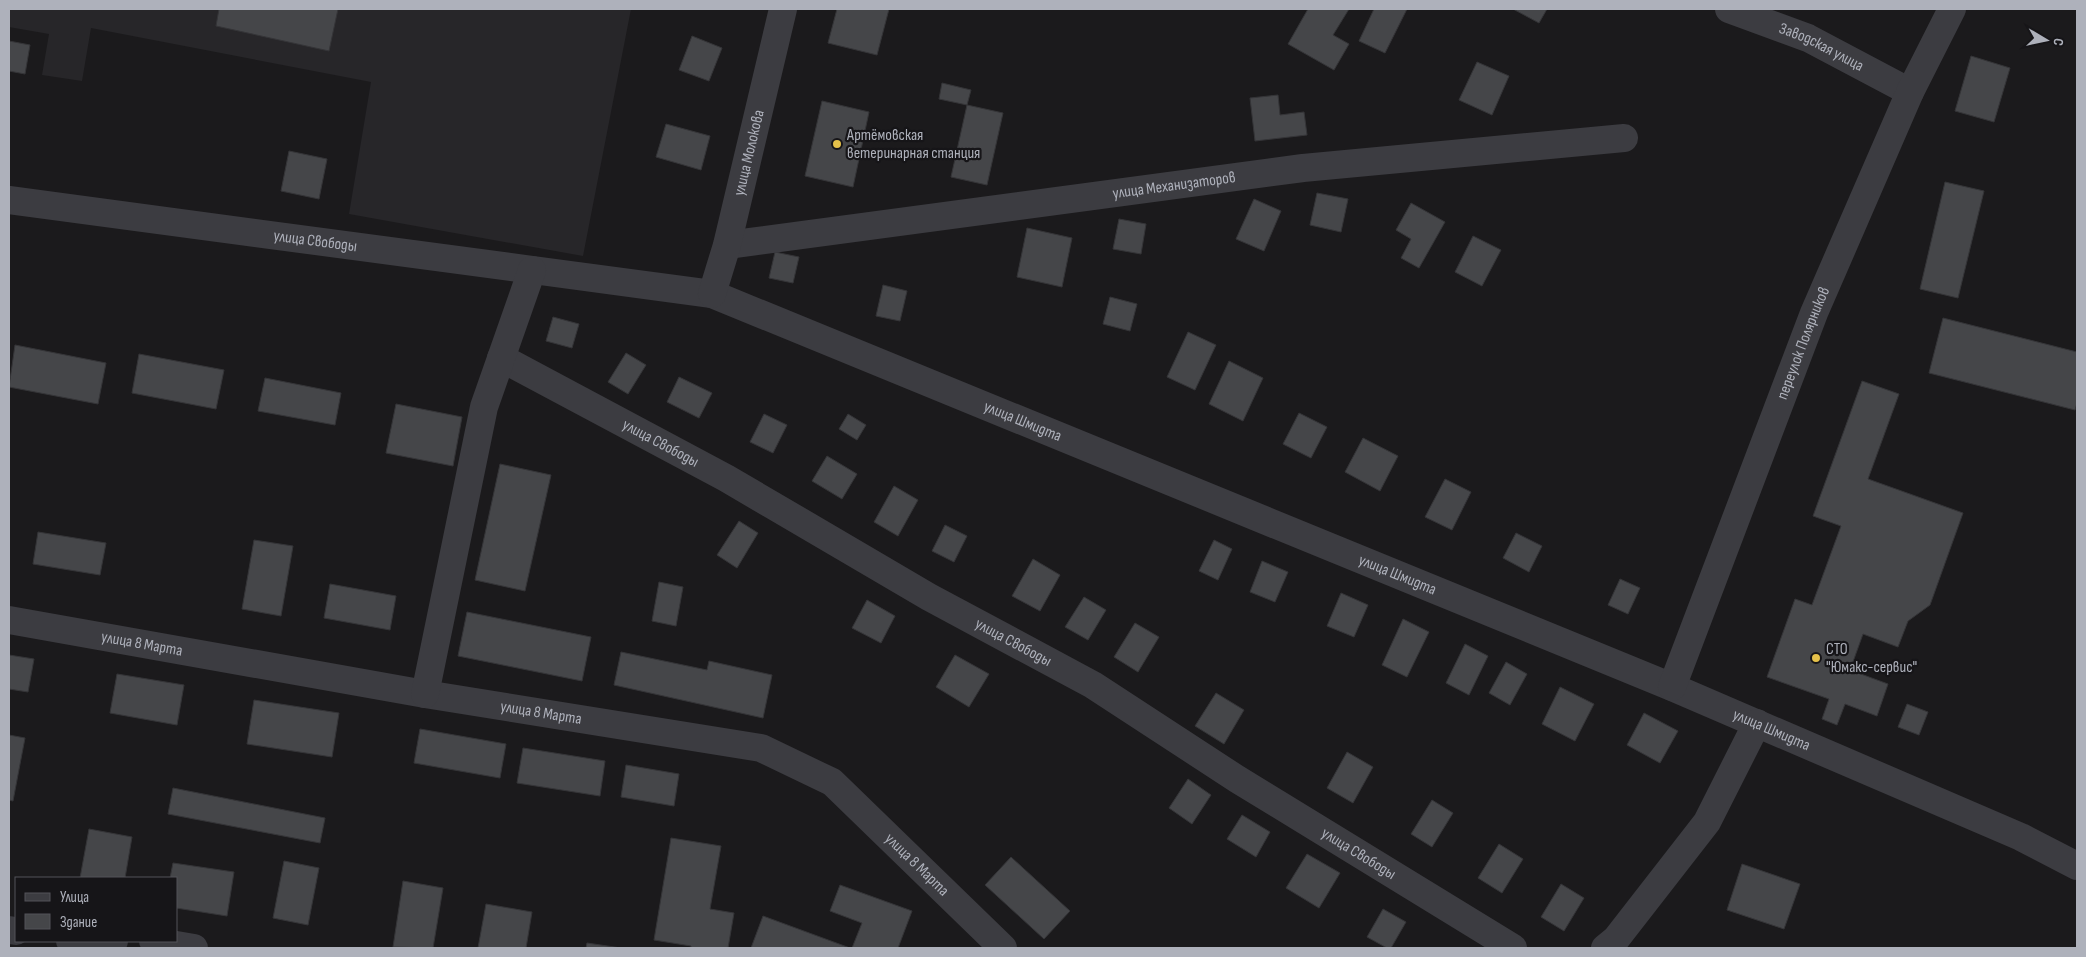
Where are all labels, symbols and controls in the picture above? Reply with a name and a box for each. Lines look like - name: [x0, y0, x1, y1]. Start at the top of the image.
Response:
- north arrow: [2021, 15, 2071, 65]
- street label: Заводская улица: [1777, 19, 1867, 75]
- text: С: [2049, 37, 2067, 47]
- street label: улица Молокова: [730, 108, 768, 198]
- place label: Артёмовская ветеринарная станция: [846, 126, 980, 163]
- marker: Артёмовская ветеринарная станция: [831, 138, 843, 150]
- street label: улица Механизаторов: [1111, 168, 1237, 203]
- street label: улица Свободы: [272, 226, 358, 256]
- street label: переулок Полярников: [1773, 284, 1834, 402]
- street label: улица Шмидта: [981, 397, 1064, 446]
- street label: улица Свободы: [619, 415, 702, 471]
- street label: улица Шмидта: [1356, 550, 1439, 599]
- street label: улица Свободы: [972, 614, 1055, 670]
- street label: улица 8 Марта: [100, 627, 184, 660]
- place label: СТО "Юмакс-сервис": [1826, 640, 1917, 677]
- marker: СТО "Юмакс-сервис": [1810, 652, 1822, 664]
- street label: улица 8 Марта: [499, 697, 583, 729]
- street label: улица Шмидта: [1730, 705, 1813, 755]
- street label: улица Свободы: [1318, 823, 1399, 883]
- street label: улица 8 Марта: [881, 829, 953, 900]
- legend: [15, 877, 178, 942]
- text: Улица: [60, 888, 89, 907]
- text: Здание: [60, 913, 97, 932]

